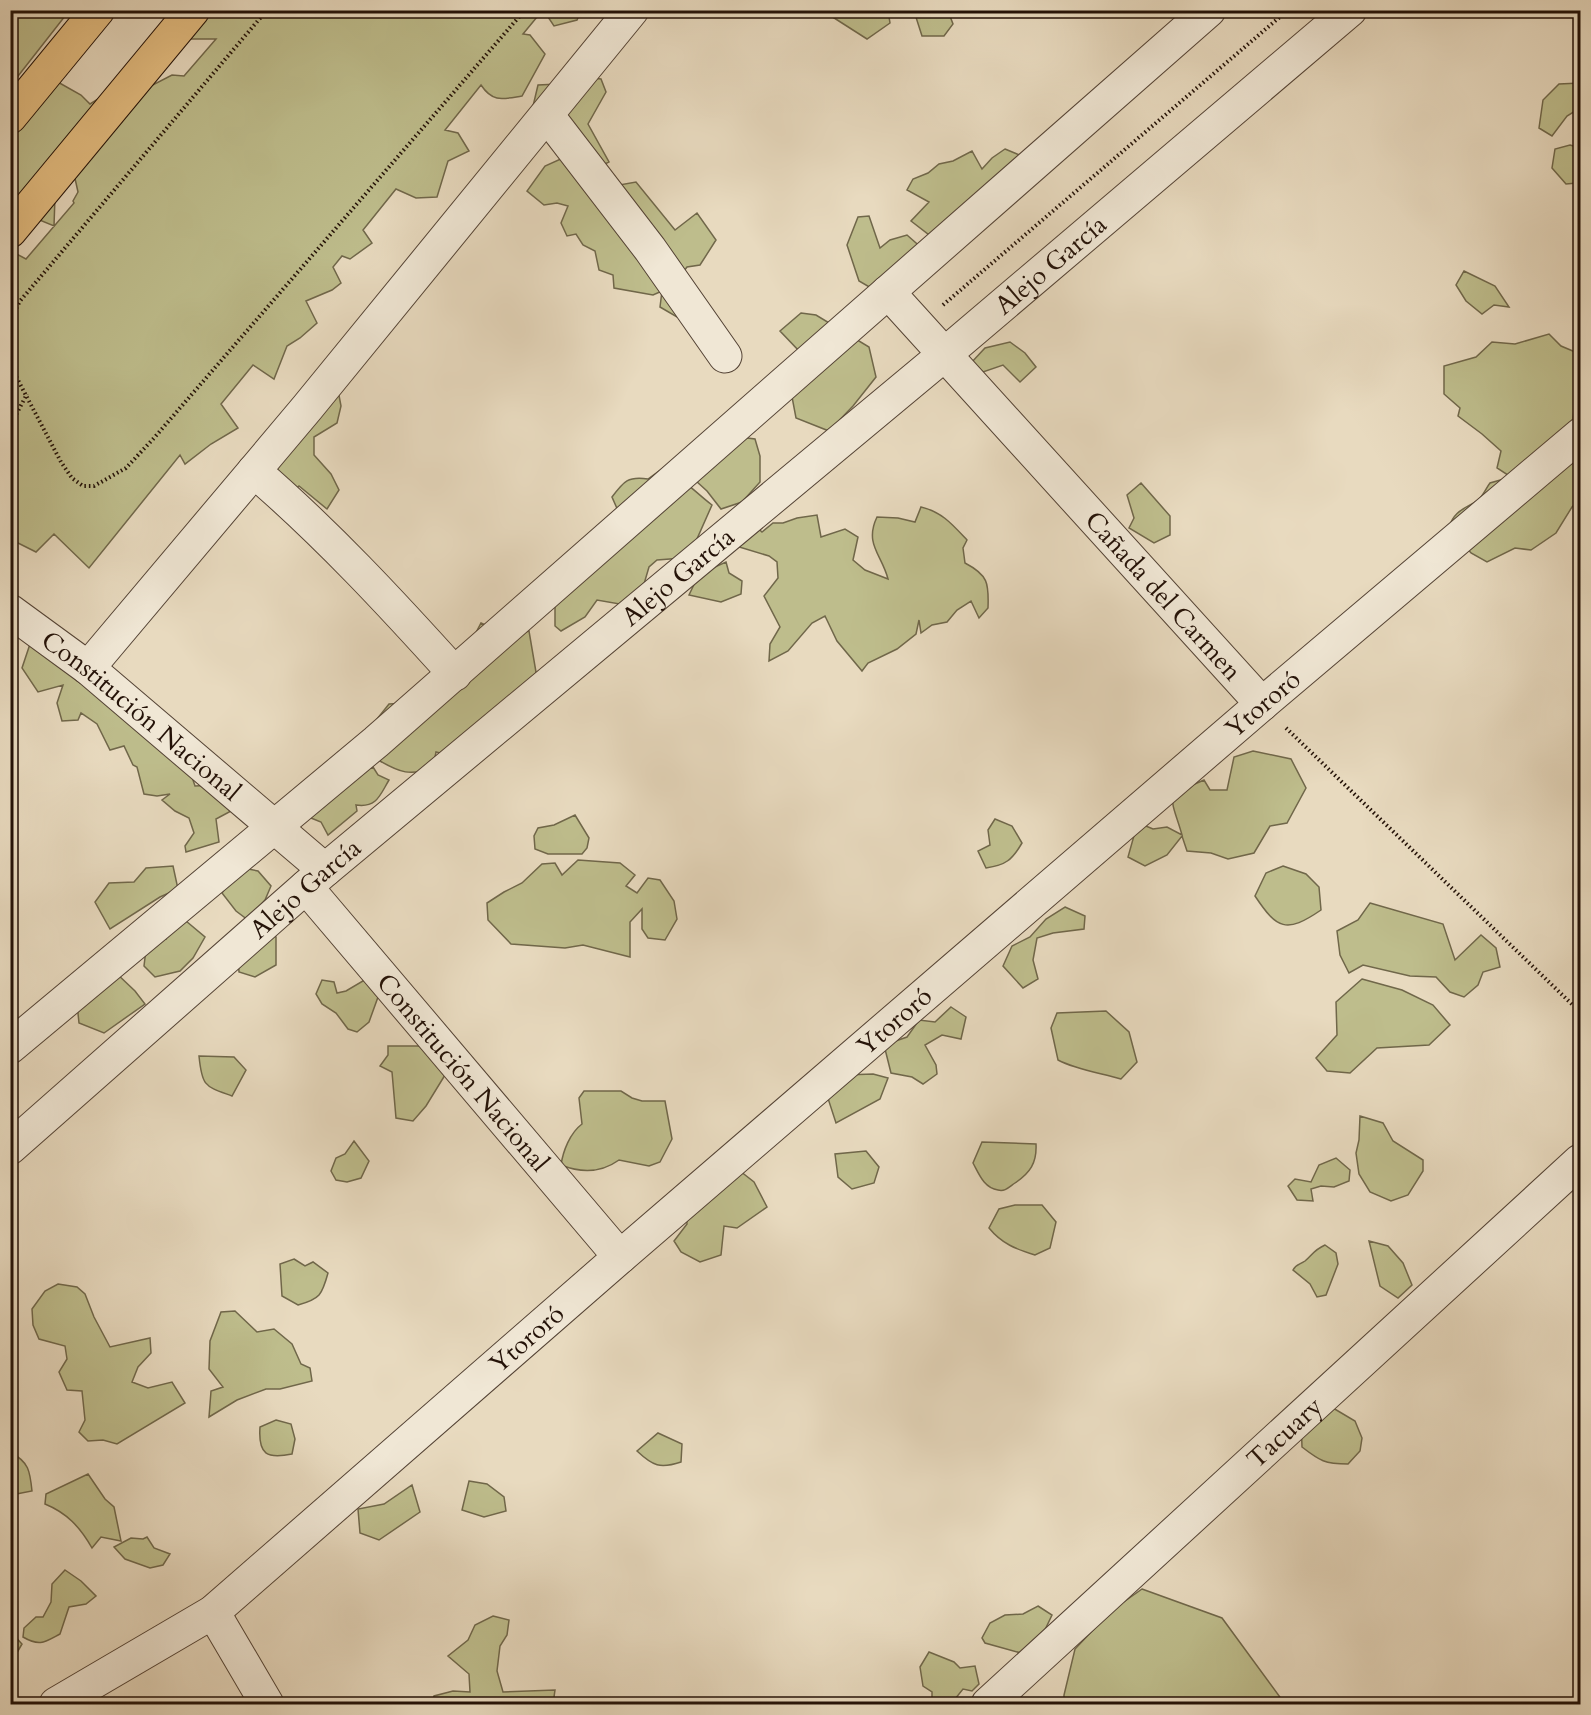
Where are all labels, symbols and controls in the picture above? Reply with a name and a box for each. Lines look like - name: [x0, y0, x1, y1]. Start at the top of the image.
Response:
- street label: Alejo García: [987, 207, 1114, 323]
- street label: Cañada del Carmen: [1077, 504, 1249, 688]
- street label: Alejo García: [614, 520, 742, 634]
- street label: Constitución Nacional: [34, 623, 249, 809]
- street label: Ytororó: [1218, 662, 1308, 746]
- street label: Alejo García: [242, 830, 368, 947]
- street label: Constitución Nacional: [369, 966, 557, 1179]
- street label: Ytororó: [850, 979, 940, 1063]
- street label: Ytororó: [482, 1297, 572, 1381]
- street label: Tacuary: [1239, 1389, 1330, 1476]

